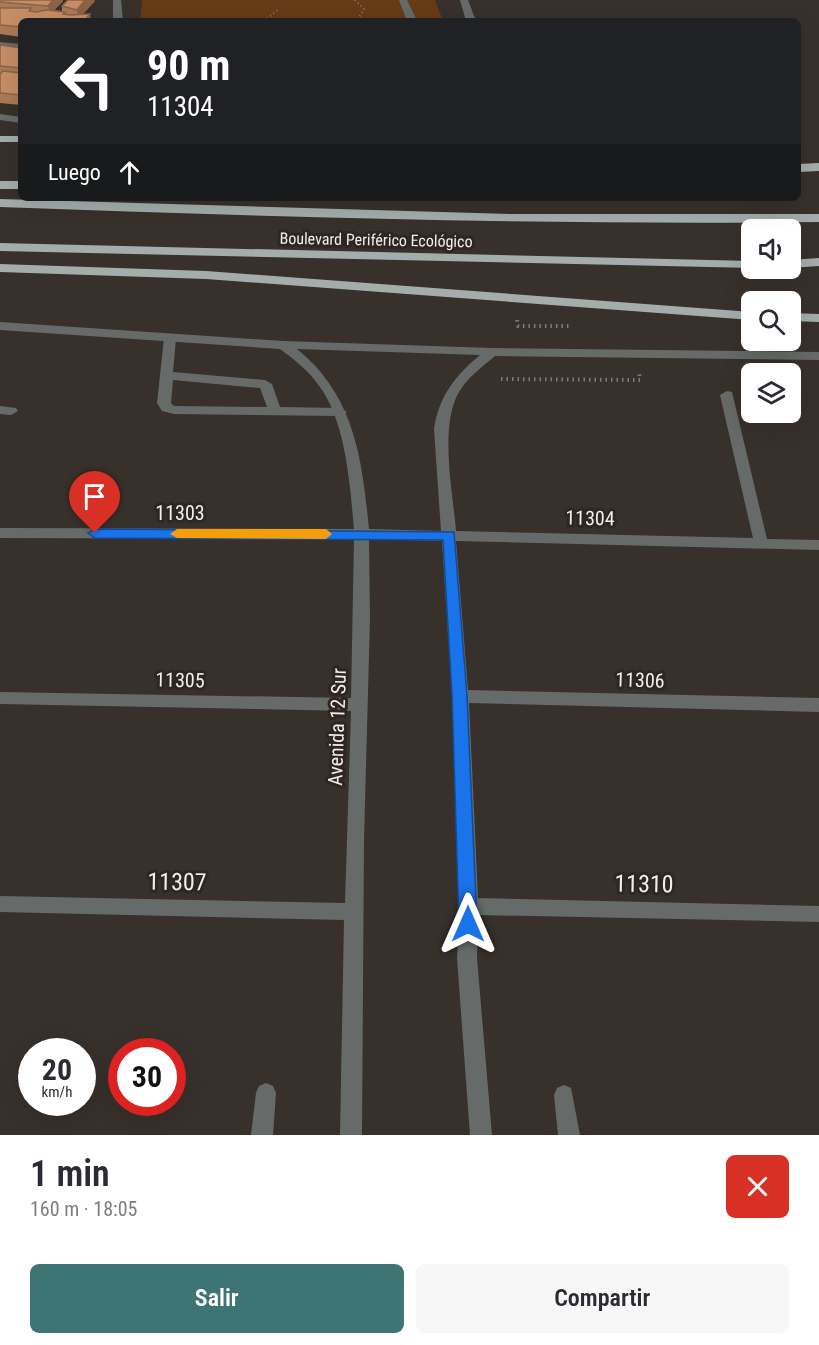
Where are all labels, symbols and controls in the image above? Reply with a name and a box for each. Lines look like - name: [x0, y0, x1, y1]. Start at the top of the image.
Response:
- text: 90 m: [147, 41, 230, 90]
- icon: left: [48, 42, 126, 120]
- text: 11304: [147, 91, 214, 123]
- icon: ahead: [113, 156, 146, 189]
- text: Luego: [48, 160, 101, 185]
- map controls: [741, 219, 801, 423]
- button: sound: [741, 219, 801, 279]
- street label: Boulevard Periférico Ecológico: [279, 229, 473, 251]
- button: search: [741, 291, 801, 351]
- button: layers: [741, 363, 801, 423]
- pin: [69, 471, 120, 533]
- icon: arrive: [78, 480, 111, 513]
- street label: 11303: [155, 501, 205, 525]
- street label: 11304: [565, 506, 615, 530]
- street label: 11306: [615, 667, 665, 693]
- street label: 11305: [155, 668, 205, 692]
- street label: Avenida 12 Sur: [323, 668, 351, 786]
- street label: 11307: [147, 867, 207, 897]
- street label: 11310: [614, 869, 674, 899]
- position arrow: [436, 892, 500, 956]
- speed limit sign: 30: [108, 1038, 186, 1116]
- text: 20: [42, 1052, 72, 1087]
- text: km/h: [42, 1083, 72, 1101]
- text: 1 min: [30, 1153, 110, 1195]
- button: close: [726, 1155, 789, 1218]
- text: 160 m · 18:05: [30, 1197, 137, 1221]
- button: Salir: [30, 1264, 404, 1333]
- button: Compartir: [416, 1264, 789, 1333]

